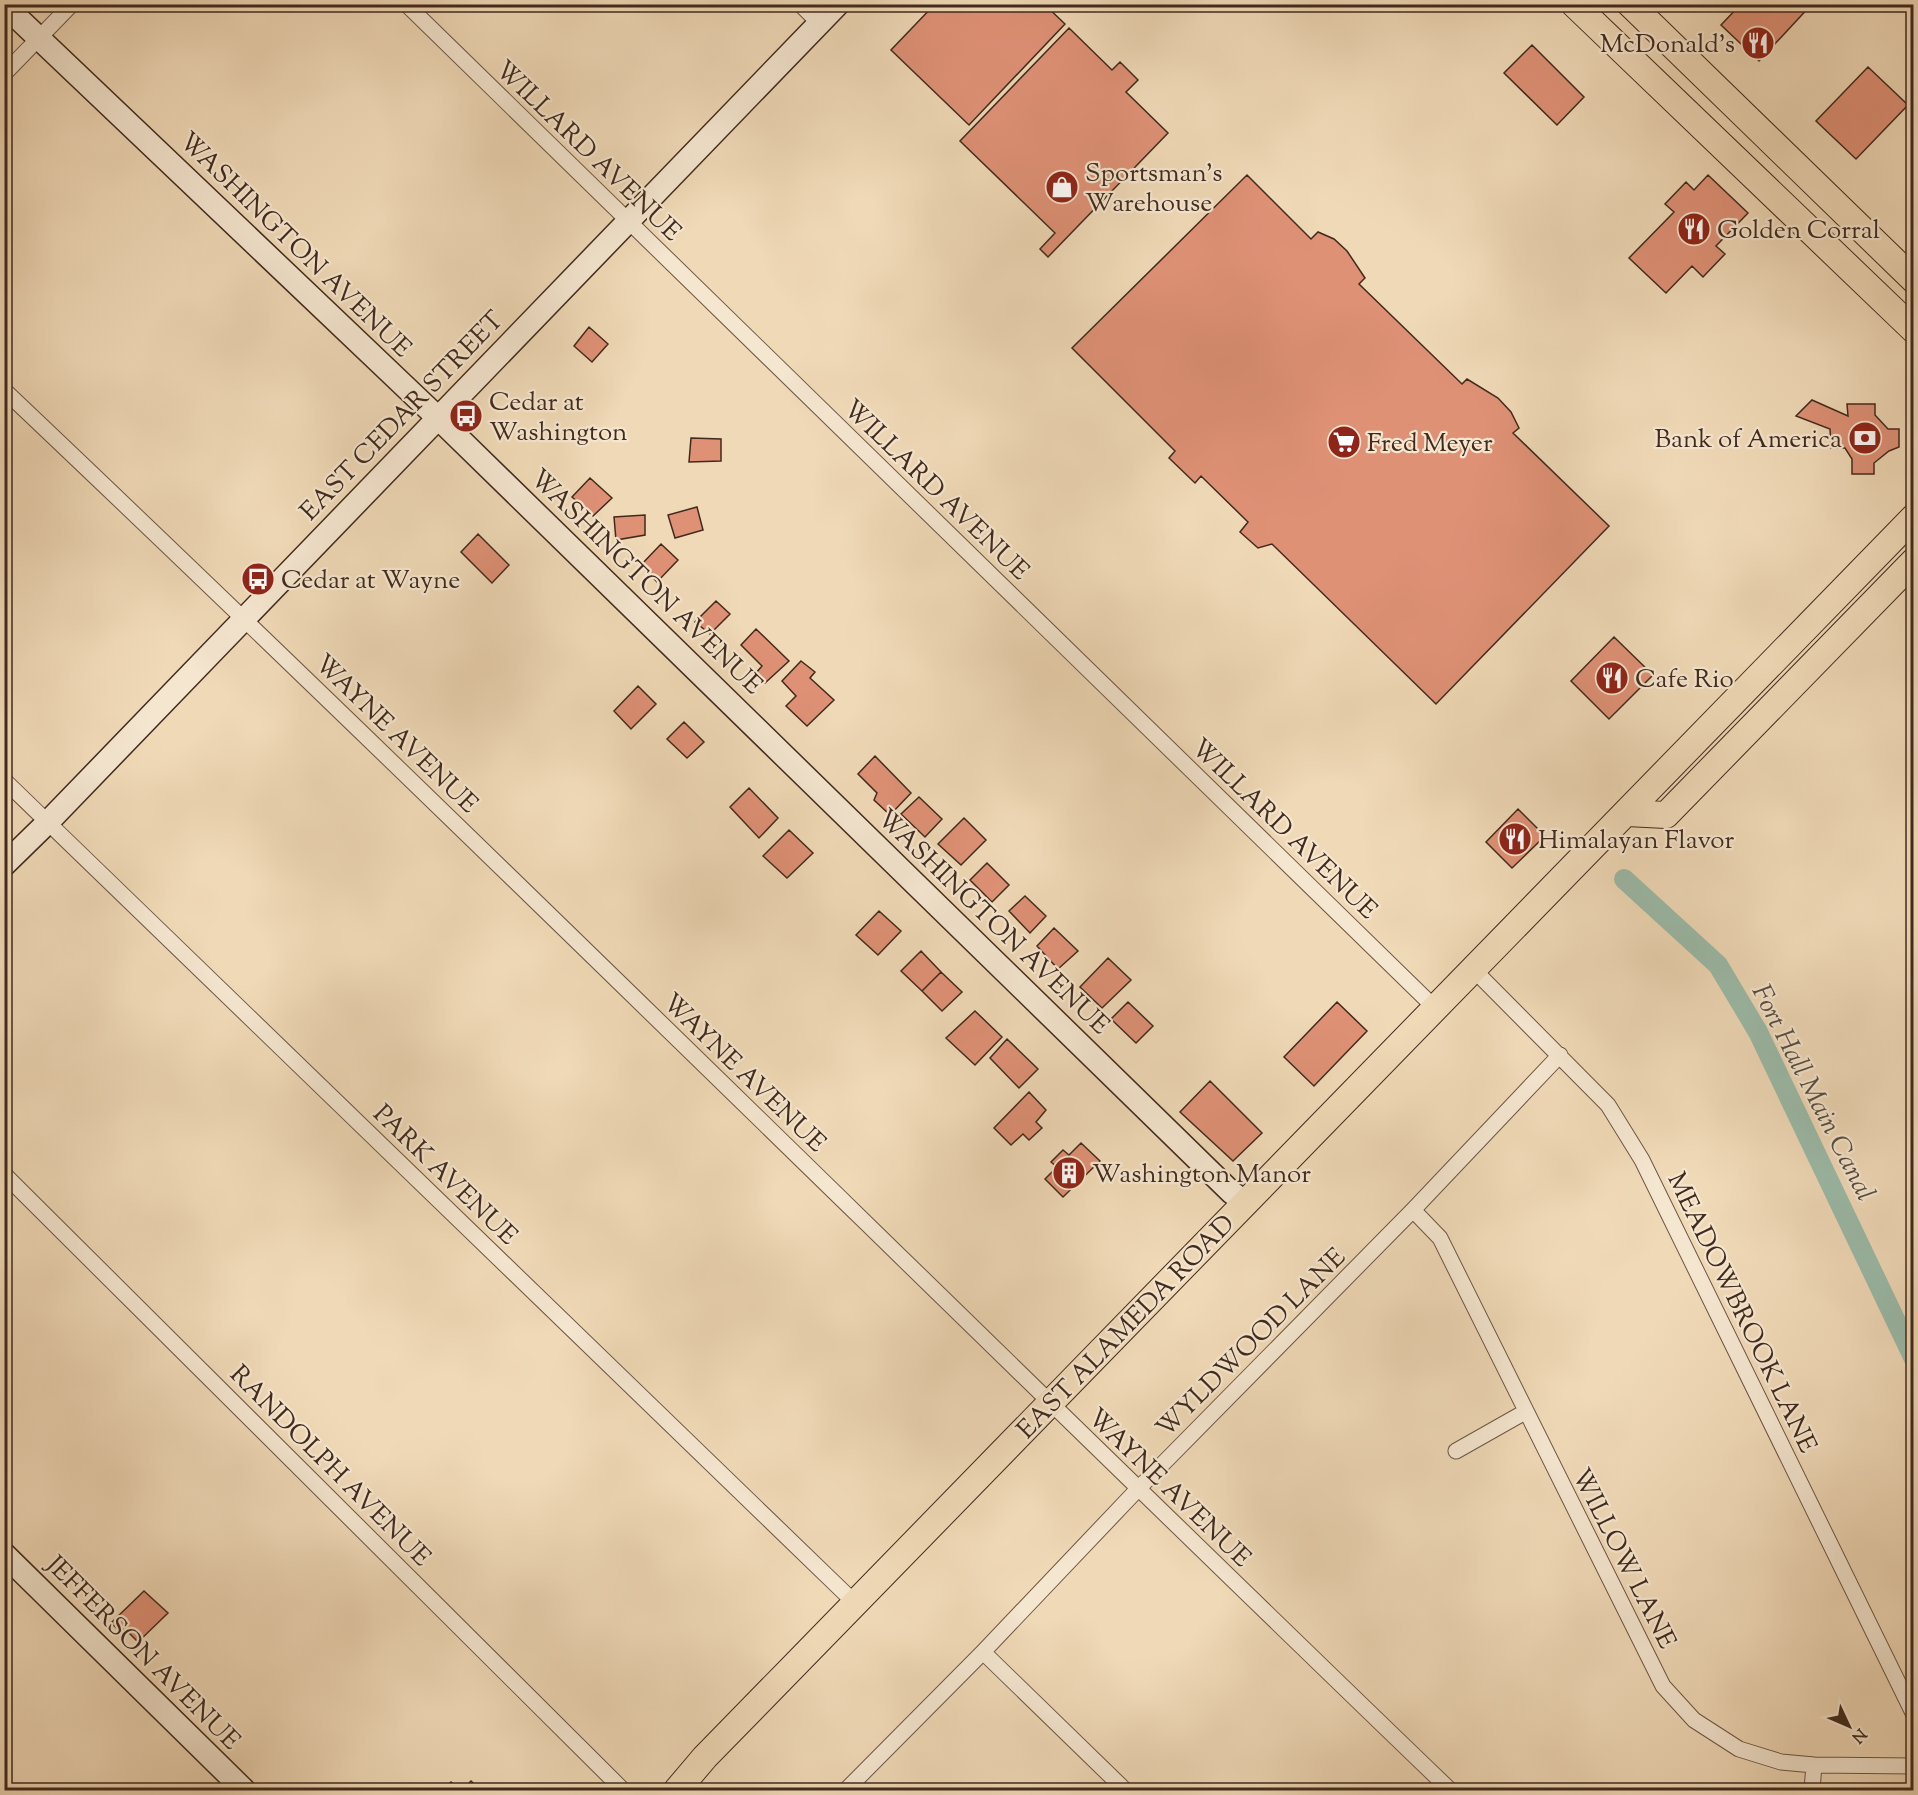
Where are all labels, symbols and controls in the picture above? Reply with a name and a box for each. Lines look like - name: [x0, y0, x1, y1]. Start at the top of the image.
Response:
- restaurant icon: McDonald's: [1740, 25, 1776, 61]
- place label: McDonald's: [1600, 27, 1735, 64]
- street label: WILLARD AVENUE: [486, 53, 689, 251]
- street label: WASHINGTON AVENUE: [170, 125, 419, 367]
- place label: Sportsman's Warehouse: [1085, 156, 1222, 223]
- shop icon: Sportsman's Warehouse: [1044, 169, 1080, 205]
- restaurant icon: Golden Corral: [1676, 211, 1712, 247]
- place label: Golden Corral: [1717, 213, 1880, 250]
- street label: EAST CEDAR STREET: [293, 303, 513, 530]
- place label: Cedar at Washington: [489, 385, 627, 452]
- street label: WILLARD AVENUE: [834, 392, 1037, 590]
- bus stop icon: Cedar at Washington: [448, 398, 484, 434]
- bank icon: Bank of America: [1847, 420, 1883, 456]
- place label: Bank of America: [1655, 422, 1842, 459]
- supermarket icon: Fred Meyer: [1326, 424, 1362, 460]
- place label: Fred Meyer: [1367, 426, 1493, 463]
- street label: WASHINGTON AVENUE: [521, 462, 770, 704]
- bus stop icon: Cedar at Wayne: [240, 561, 276, 597]
- place label: Cedar at Wayne: [281, 563, 460, 600]
- street label: WAYNE AVENUE: [305, 647, 486, 823]
- restaurant icon: Cafe Rio: [1594, 660, 1630, 696]
- place label: Cafe Rio: [1635, 662, 1734, 699]
- street label: WILLARD AVENUE: [1182, 731, 1385, 929]
- street label: WASHINGTON AVENUE: [868, 802, 1117, 1044]
- restaurant icon: Himalayan Flavor: [1497, 821, 1533, 857]
- place label: Himalayan Flavor: [1538, 823, 1734, 860]
- water label: Fort Hall Main Canal: [1740, 978, 1883, 1208]
- street label: WAYNE AVENUE: [653, 986, 834, 1162]
- street label: PARK AVENUE: [364, 1097, 525, 1255]
- building icon: Washington Manor: [1051, 1155, 1087, 1191]
- place label: Washington Manor: [1092, 1157, 1311, 1194]
- street label: MEADOWBROOK LANE: [1657, 1167, 1825, 1460]
- street label: EAST ALAMEDA ROAD: [1009, 1207, 1244, 1448]
- street label: WYLDWOOD LANE: [1149, 1240, 1355, 1447]
- street label: RANDOLPH AVENUE: [220, 1358, 439, 1576]
- street label: WAYNE AVENUE: [1078, 1401, 1259, 1577]
- street label: WILLOW LANE: [1561, 1463, 1684, 1656]
- street label: JEFFERSON AVENUE: [35, 1547, 248, 1759]
- north arrow: [1819, 1696, 1879, 1756]
- text: N: [1845, 1722, 1871, 1747]

